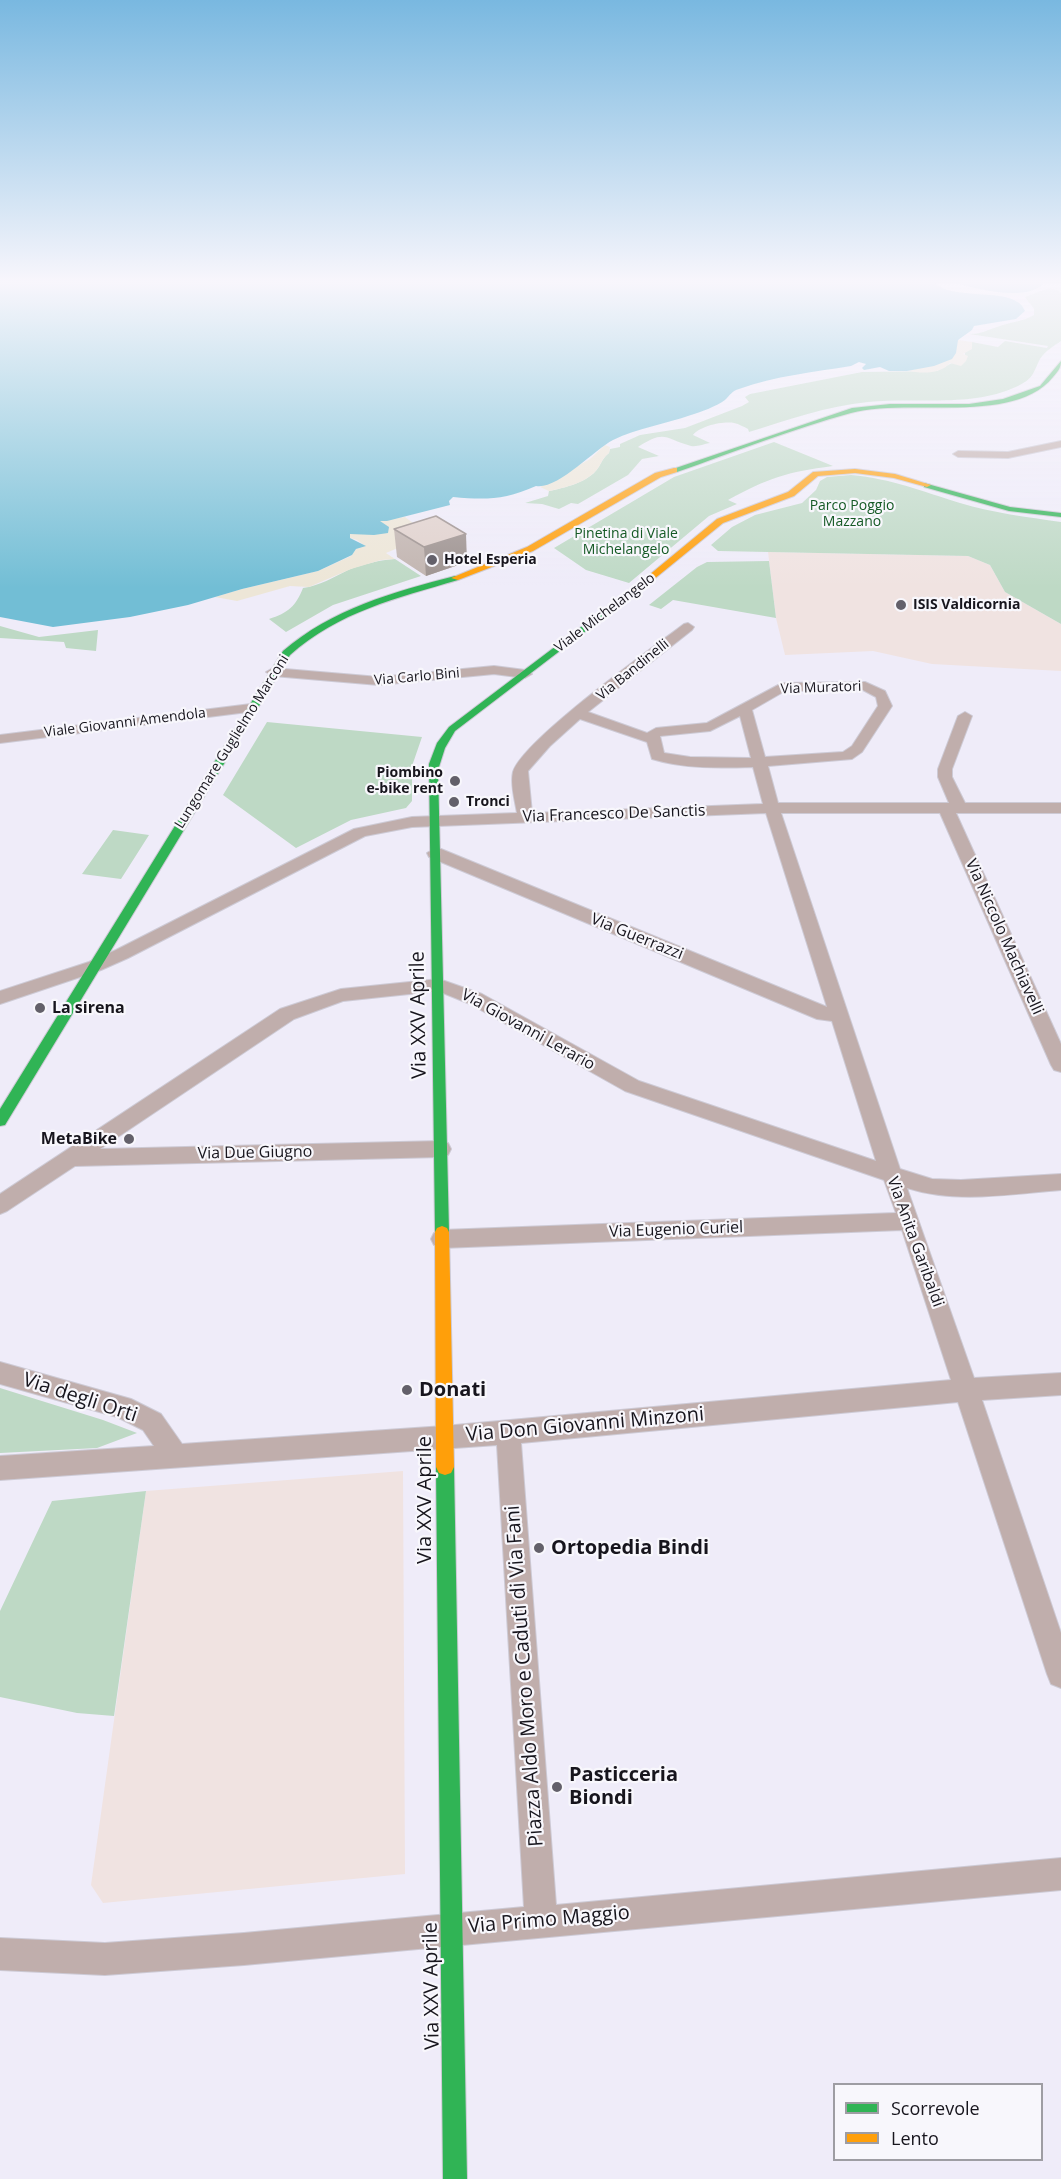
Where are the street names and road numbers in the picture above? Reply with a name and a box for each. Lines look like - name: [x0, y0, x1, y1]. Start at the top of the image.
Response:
- street label: Viale Michelangelo: [552, 570, 658, 656]
- street label: Via Bandinelli: [594, 636, 672, 704]
- street label: Lungomare Guglielmo Marconi: [171, 652, 293, 832]
- street label: Via Carlo Bini: [373, 665, 461, 689]
- street label: Via Muratori: [780, 678, 862, 698]
- street label: Viale Giovanni Amendola: [43, 705, 207, 741]
- street label: Via Francesco De Sanctis: [522, 801, 706, 827]
- street label: Via Niccolo Machiavelli: [961, 856, 1047, 1018]
- street label: Via Guerrazzi: [588, 910, 686, 964]
- street label: Via XXV Aprile: [406, 951, 432, 1079]
- street label: Via Giovanni Lerario: [458, 985, 598, 1075]
- street label: Via Due Giugno: [197, 1142, 313, 1164]
- street label: Via Anita Garibaldi: [883, 1174, 947, 1310]
- street label: Via Eugenio Curiel: [609, 1218, 743, 1242]
- street label: Via degli Orti: [20, 1368, 140, 1428]
- street label: Via Don Giovanni Minzoni: [465, 1403, 705, 1447]
- street label: Via XXV Aprile: [413, 1436, 437, 1564]
- street label: Piazza Aldo Moro e Caduti di Via Fani: [501, 1504, 549, 1848]
- street label: Via Primo Maggio: [467, 1901, 631, 1939]
- street label: Via XXV Aprile: [419, 1922, 445, 2050]

